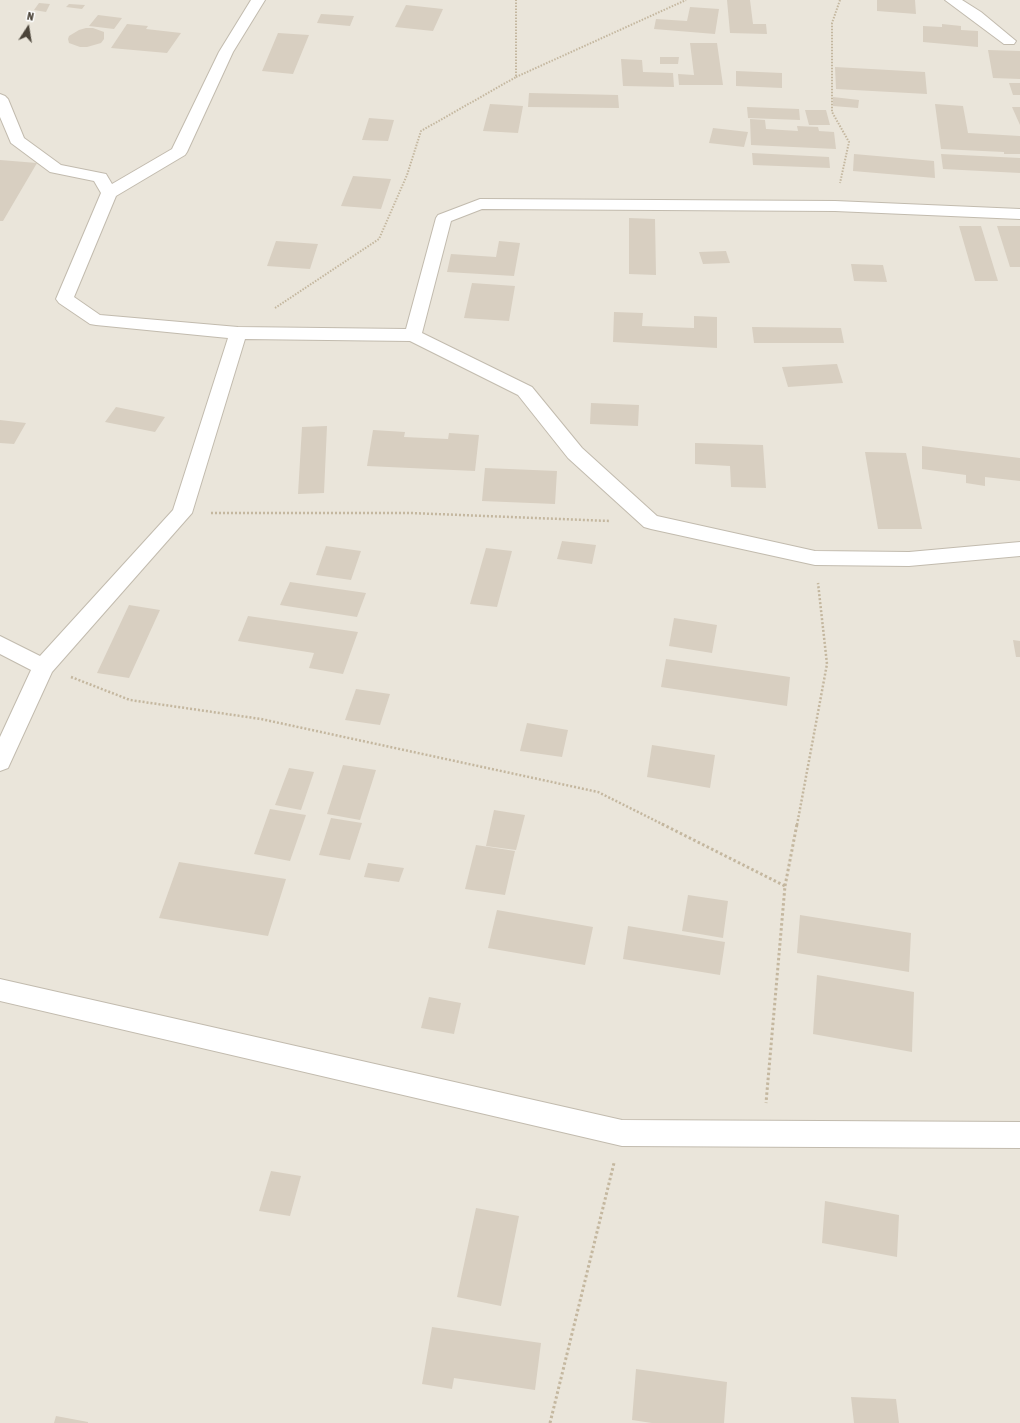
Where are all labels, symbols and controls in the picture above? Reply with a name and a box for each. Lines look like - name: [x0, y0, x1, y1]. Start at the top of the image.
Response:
- north arrow: [8, 8, 48, 48]
- text: N: [26, 10, 35, 23]

